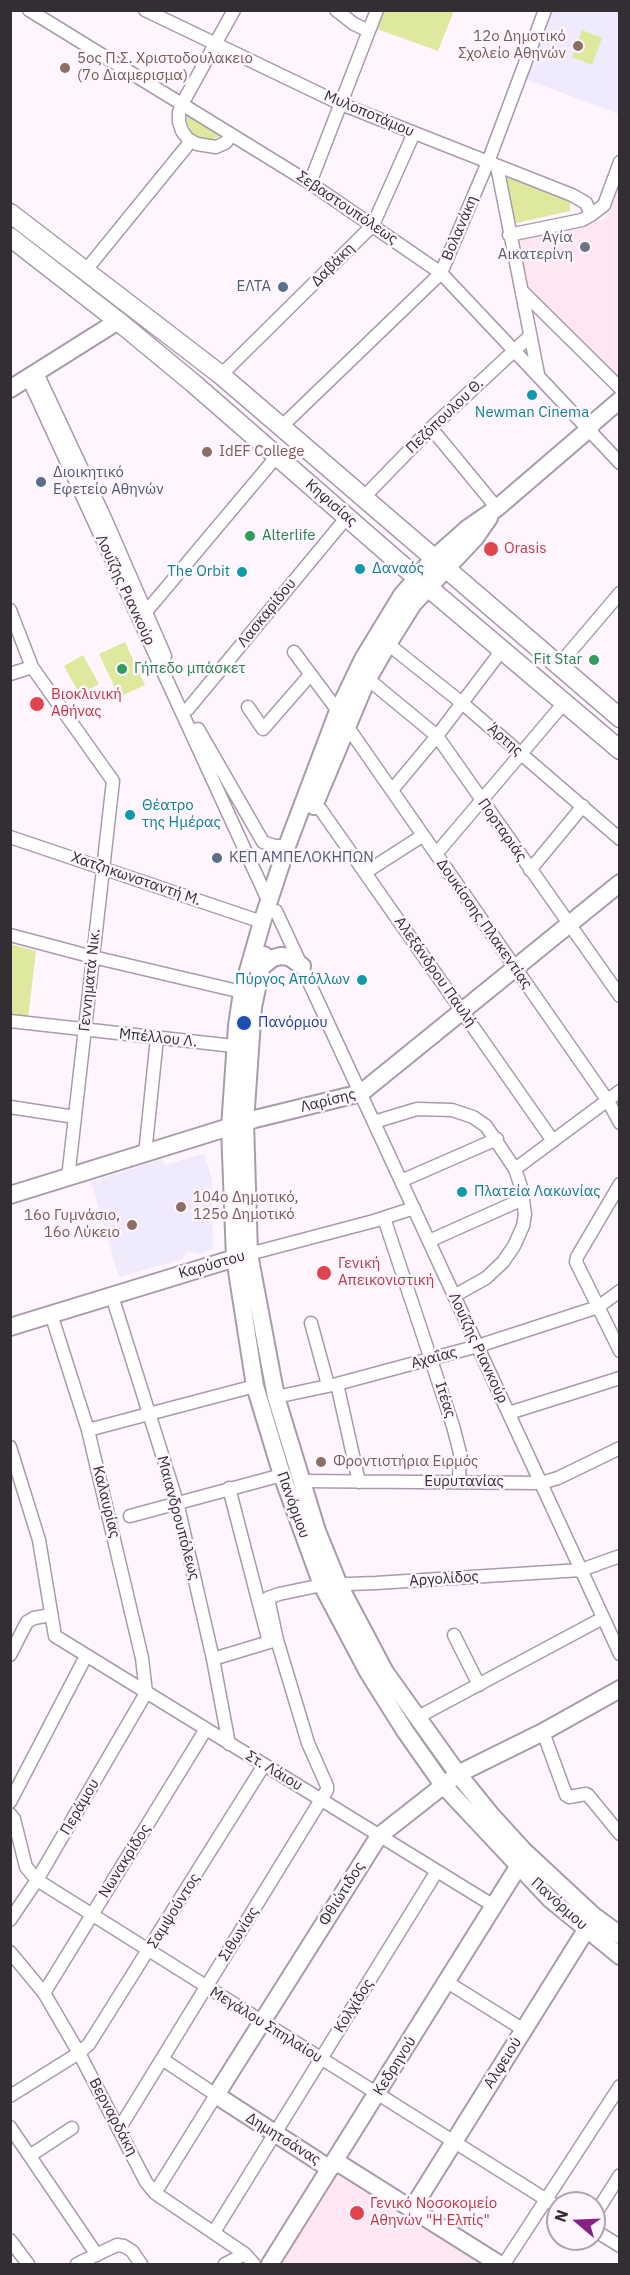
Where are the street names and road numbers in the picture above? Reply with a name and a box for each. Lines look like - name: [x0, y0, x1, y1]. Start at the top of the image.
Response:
- street label: Μυλοποτάμου: [321, 87, 417, 141]
- street label: Σεβαστουπόλεως: [293, 168, 401, 248]
- street label: Βολανάκη: [438, 193, 482, 263]
- street label: Δαβάκη: [307, 239, 359, 291]
- street label: Πεζόπουλου Θ.: [403, 375, 487, 457]
- street label: Κηφισίας: [301, 476, 361, 530]
- street label: Λουΐζης Ριανκούρ: [91, 532, 159, 648]
- street label: Λασκαρίδου: [234, 575, 300, 651]
- street label: Άρτης: [484, 720, 526, 760]
- street label: Πορταριάς: [474, 795, 530, 865]
- street label: Χατζηκωνσταντή Μ.: [69, 848, 203, 910]
- street label: Δουκίσσης Πλακεντίας: [432, 855, 536, 993]
- street label: Αλεξάνδρου Παυλή: [390, 913, 480, 1031]
- street label: Γεννηματά Νικ.: [76, 928, 104, 1032]
- street label: Μπέλλου Λ.: [118, 1025, 198, 1051]
- street label: Λαρίσης: [298, 1085, 358, 1117]
- street label: Καρύστου: [177, 1247, 247, 1283]
- street label: Λουΐζης Ριανκούρ: [444, 1290, 512, 1406]
- street label: Αχαΐας: [409, 1343, 459, 1373]
- street label: Ιτέας: [431, 1380, 459, 1420]
- street label: Μαιανδρουπόλεως: [153, 1454, 203, 1582]
- street label: Καλαυρίας: [88, 1464, 124, 1540]
- street label: Πανόρμου: [273, 1469, 313, 1541]
- street label: Ευρυτανίας: [424, 1473, 504, 1491]
- street label: Αργολίδος: [409, 1568, 479, 1590]
- street label: Στ. Λάιου: [242, 1747, 306, 1795]
- street label: Περάμου: [57, 1776, 103, 1838]
- street label: Νωνακρίδος: [95, 1821, 155, 1901]
- street label: Φθιώτιδος: [315, 1859, 369, 1929]
- street label: Σαμψούντος: [144, 1870, 204, 1952]
- street label: Πανόρμου: [527, 1874, 591, 1934]
- street label: Σιθωνίας: [215, 1903, 263, 1965]
- street label: Κολχίδος: [330, 1976, 378, 2036]
- street label: Μεγάλου Σπηλαίου: [206, 1983, 326, 2067]
- street label: Κεδρηνού: [370, 2033, 420, 2099]
- street label: Αλφειού: [480, 2034, 526, 2092]
- street label: Βερναρδάκη: [85, 2075, 141, 2159]
- street label: Δημητσάνας: [242, 2109, 324, 2169]

